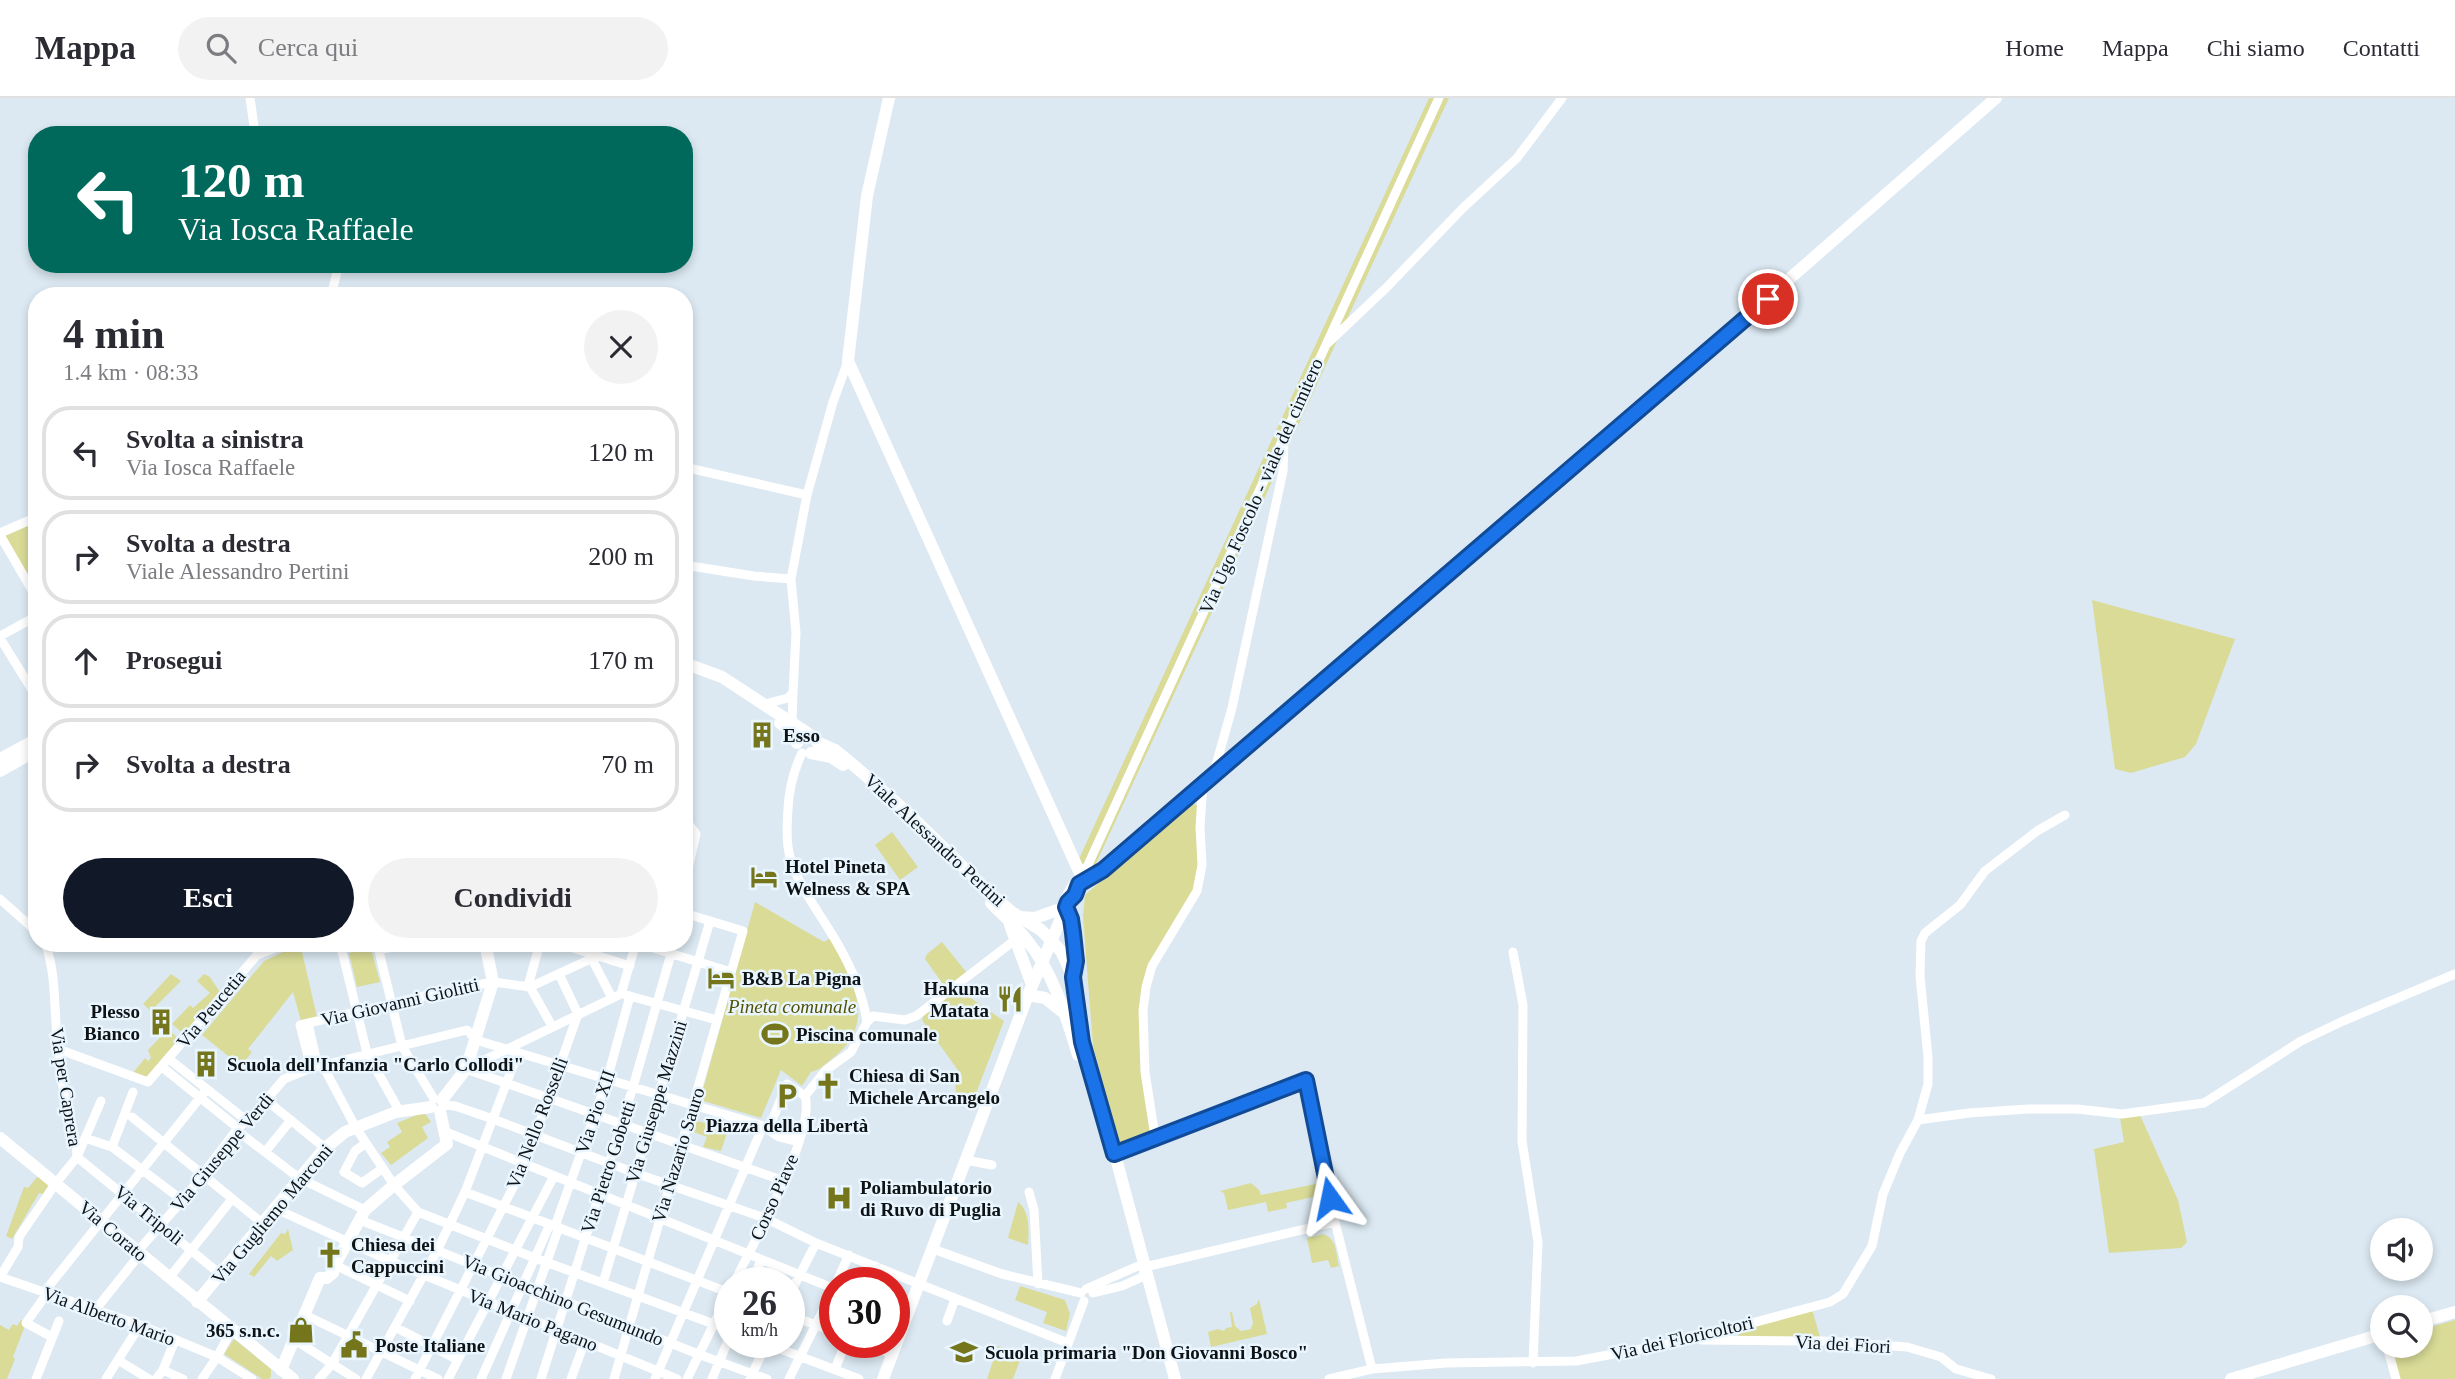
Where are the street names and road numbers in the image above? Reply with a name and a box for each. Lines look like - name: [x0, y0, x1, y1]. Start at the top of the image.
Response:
- street label: Via Ugo Foscolo - viale del cimitero: [1195, 355, 1327, 617]
- street label: Viale Alessandro Pertini: [860, 769, 1010, 911]
- street label: Via Peucetia: [172, 965, 250, 1052]
- street label: Via Giovanni Giolitti: [319, 974, 481, 1030]
- street label: Via Giuseppe Mazzini: [621, 1018, 691, 1186]
- street label: Via per Caprera: [46, 1026, 86, 1149]
- street label: Via Nello Rosselli: [502, 1054, 572, 1192]
- street label: Via Pio XII: [571, 1067, 619, 1157]
- street label: Via Nazario Sauro: [647, 1085, 709, 1225]
- street label: Via Giuseppe Verdi: [166, 1088, 278, 1216]
- street label: Via Pietro Gobetti: [577, 1098, 639, 1236]
- street label: Via Gugliemo Marconi: [207, 1140, 337, 1288]
- street label: Corso Piave: [746, 1151, 802, 1243]
- street label: Via Tripoli: [110, 1181, 188, 1249]
- street label: Via Corato: [75, 1196, 151, 1266]
- street label: Via Gioacchino Gesumundo: [459, 1250, 667, 1350]
- street label: Via Alberto Mario: [40, 1282, 178, 1350]
- street label: Via Mario Pagano: [465, 1284, 601, 1356]
- street label: Via dei Floricoltori: [1609, 1311, 1755, 1365]
- street label: Via dei Fiori: [1795, 1331, 1891, 1357]

